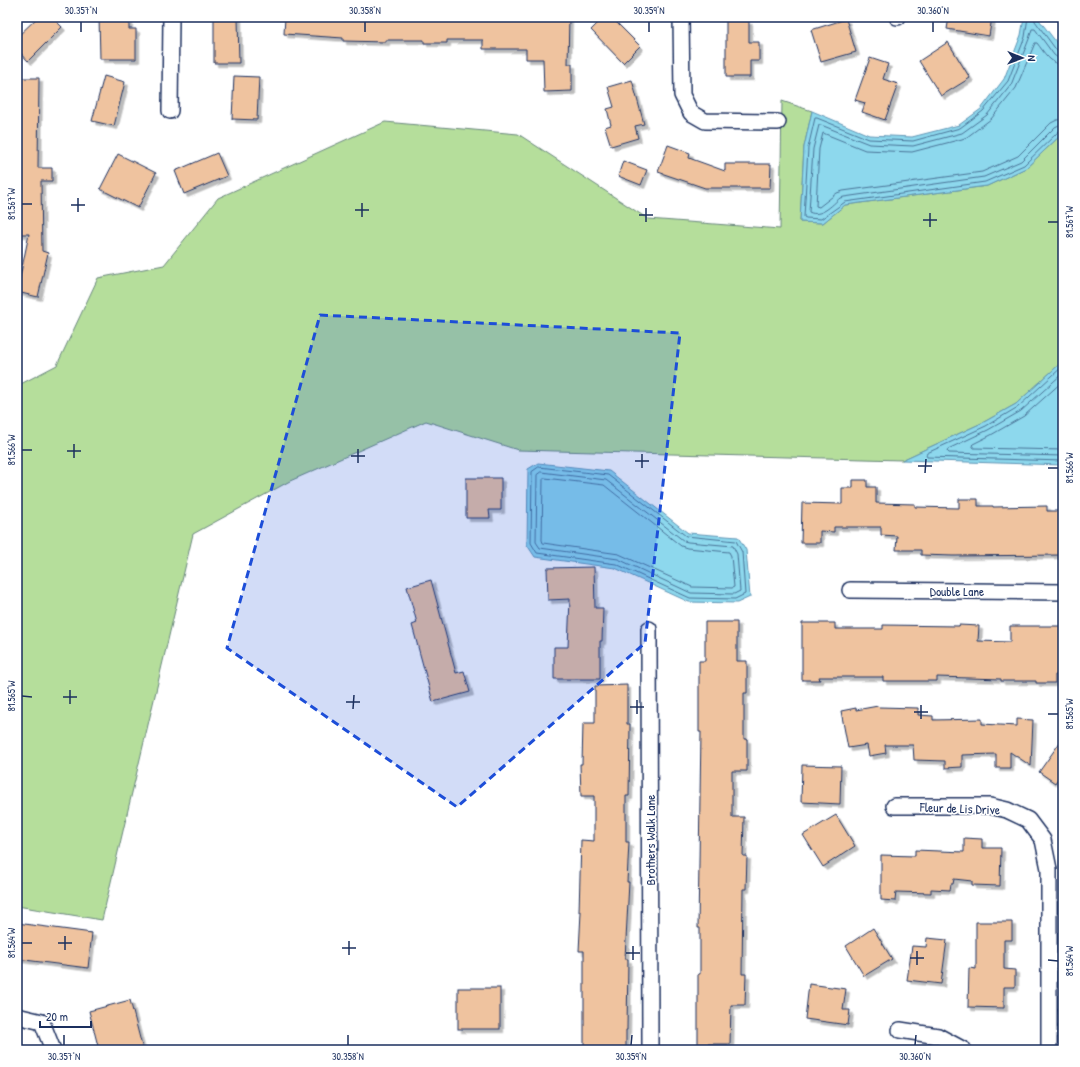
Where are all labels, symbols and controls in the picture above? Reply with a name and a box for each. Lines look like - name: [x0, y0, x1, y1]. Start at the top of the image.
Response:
- text: 30.357°N: [65, 4, 97, 17]
- text: 30.358°N: [349, 4, 381, 17]
- text: 30.359°N: [633, 4, 665, 17]
- text: 30.360°N: [917, 4, 949, 17]
- north arrow: [1002, 38, 1042, 78]
- text: N: [1025, 55, 1039, 61]
- text: 81.567°W: [5, 187, 18, 220]
- text: 81.567°W: [1063, 205, 1076, 238]
- text: 81.566°W: [5, 434, 18, 465]
- text: 81.566°W: [1063, 452, 1076, 483]
- street label: Double Lane: [930, 582, 984, 600]
- text: 81.565°W: [5, 680, 18, 712]
- text: 81.565°W: [1063, 698, 1076, 730]
- street label: Brothers Walk Lane: [641, 795, 659, 885]
- street label: Fleur de Lis Drive: [919, 798, 1000, 818]
- text: 81.564°W: [5, 927, 18, 958]
- text: 81.564°W: [1063, 945, 1076, 976]
- scale bar: [40, 1003, 91, 1029]
- text: 20 m: [46, 1008, 68, 1025]
- text: 30.357°N: [48, 1050, 80, 1063]
- text: 30.358°N: [332, 1050, 364, 1063]
- text: 30.359°N: [615, 1050, 647, 1063]
- text: 30.360°N: [899, 1050, 931, 1063]

